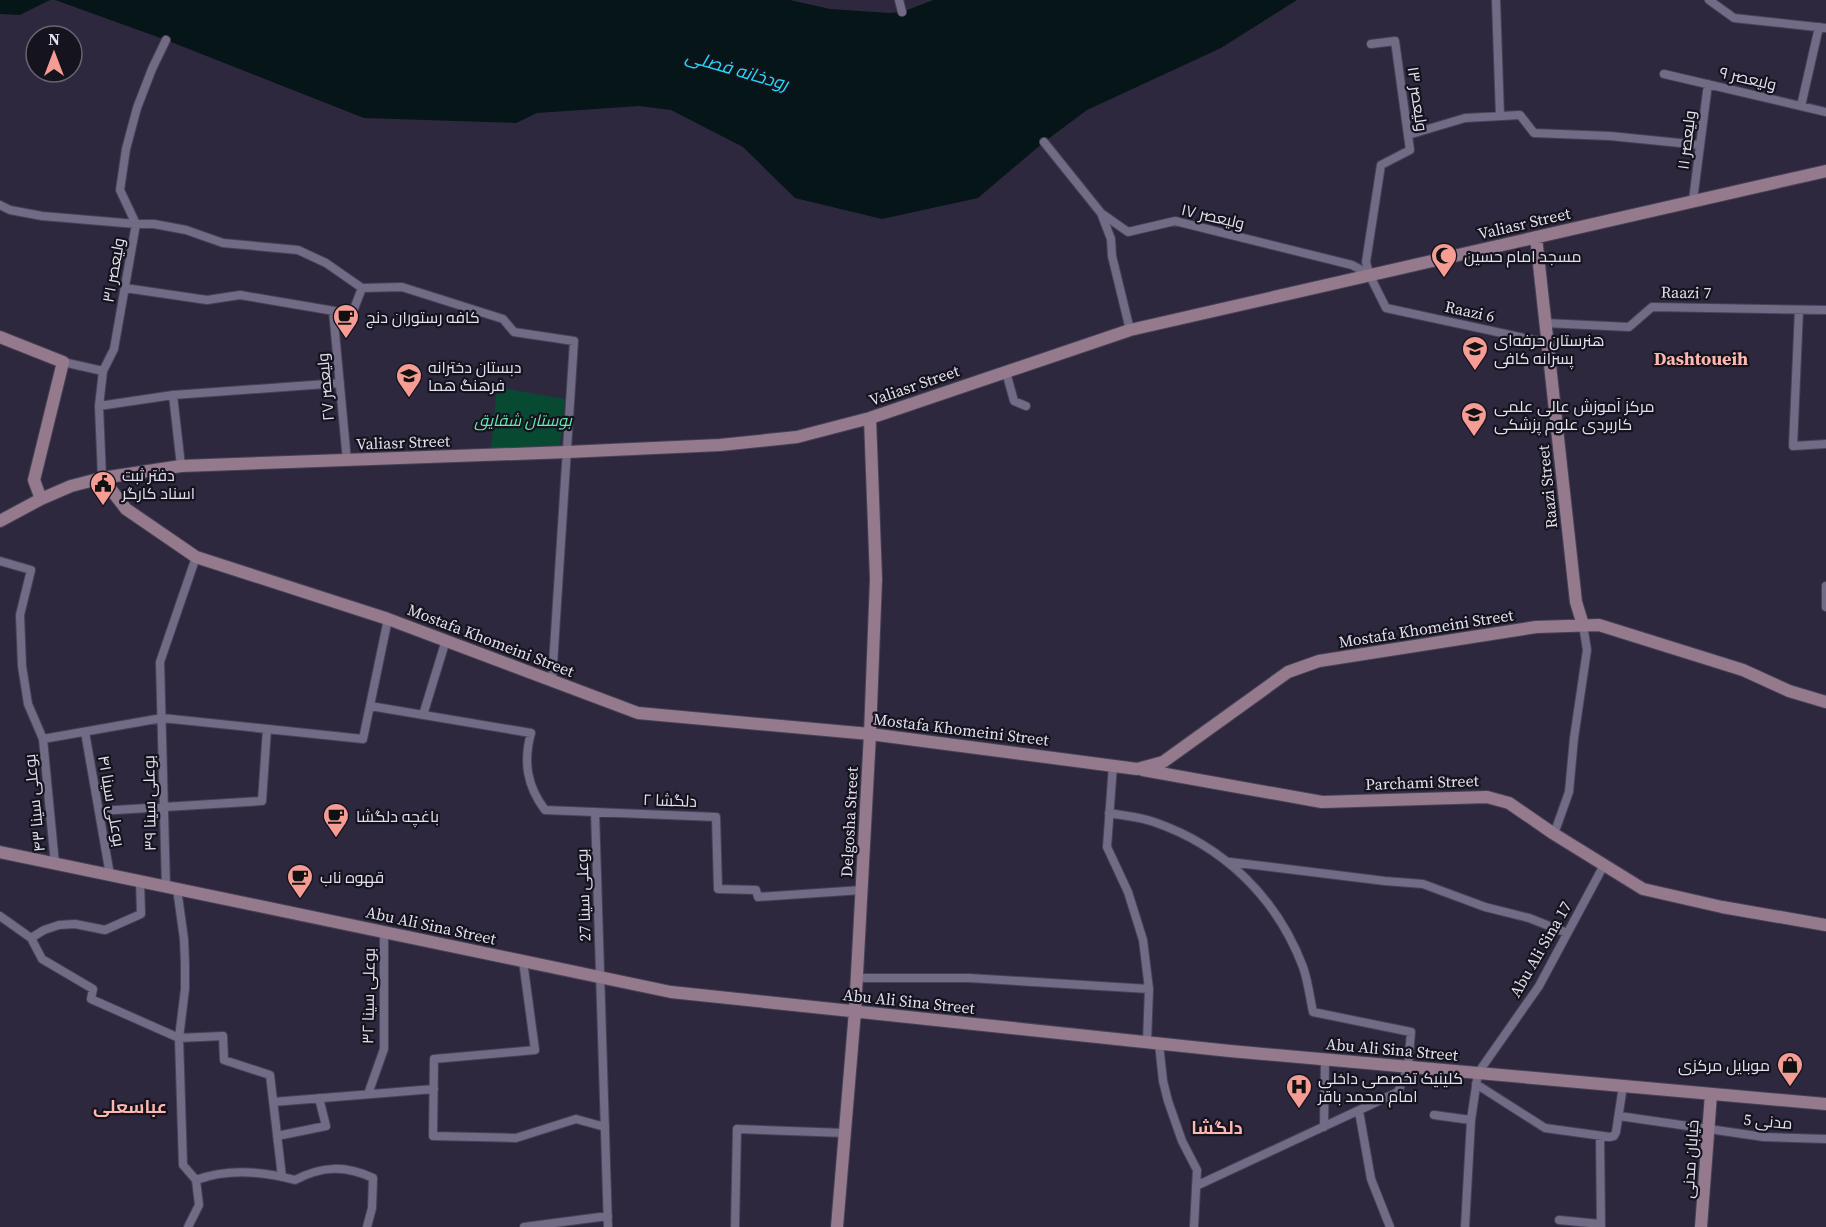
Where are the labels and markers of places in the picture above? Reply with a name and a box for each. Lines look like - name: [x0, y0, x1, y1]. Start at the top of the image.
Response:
- mosque icon: مسجد امام حسین: [1429, 241, 1459, 279]
- place label: مسجد امام حسین: [1464, 245, 1582, 268]
- cafe icon: کافه رستوران دنج: [331, 302, 361, 340]
- place label: کافه رستوران دنج: [366, 306, 480, 329]
- place label: هنرستان حرفه‌ای پسرانه کافی: [1494, 329, 1605, 370]
- school or university icon: هنرستان حرفه‌ای پسرانه کافی: [1460, 334, 1490, 372]
- place label: دبستان دخترانه فرهنگ هما: [428, 356, 522, 396]
- school or university icon: دبستان دخترانه فرهنگ هما: [394, 361, 424, 399]
- place label: مرکز آموزش عالی علمی کاربردی علوم پزشکی: [1494, 395, 1655, 436]
- school or university icon: مرکز آموزش عالی علمی کاربردی علوم پزشکی: [1459, 400, 1489, 438]
- place label: دفتر ثبت اسناد کارگر: [121, 464, 195, 504]
- public building icon: دفتر ثبت اسناد کارگر: [88, 469, 118, 507]
- cafe icon: باغچه دلگشا: [321, 801, 351, 839]
- place label: باغچه دلگشا: [356, 805, 439, 828]
- cafe icon: قهوه ناب: [285, 862, 315, 900]
- place label: قهوه ناب: [320, 866, 384, 888]
- shop icon: موبایل مرکزی: [1775, 1050, 1805, 1088]
- place label: موبایل مرکزی: [1678, 1054, 1770, 1076]
- place label: کلینیک تخصصی داخلی امام محمد باقر: [1317, 1067, 1463, 1108]
- hospital icon: کلینیک تخصصی داخلی امام محمد باقر: [1284, 1072, 1314, 1110]

